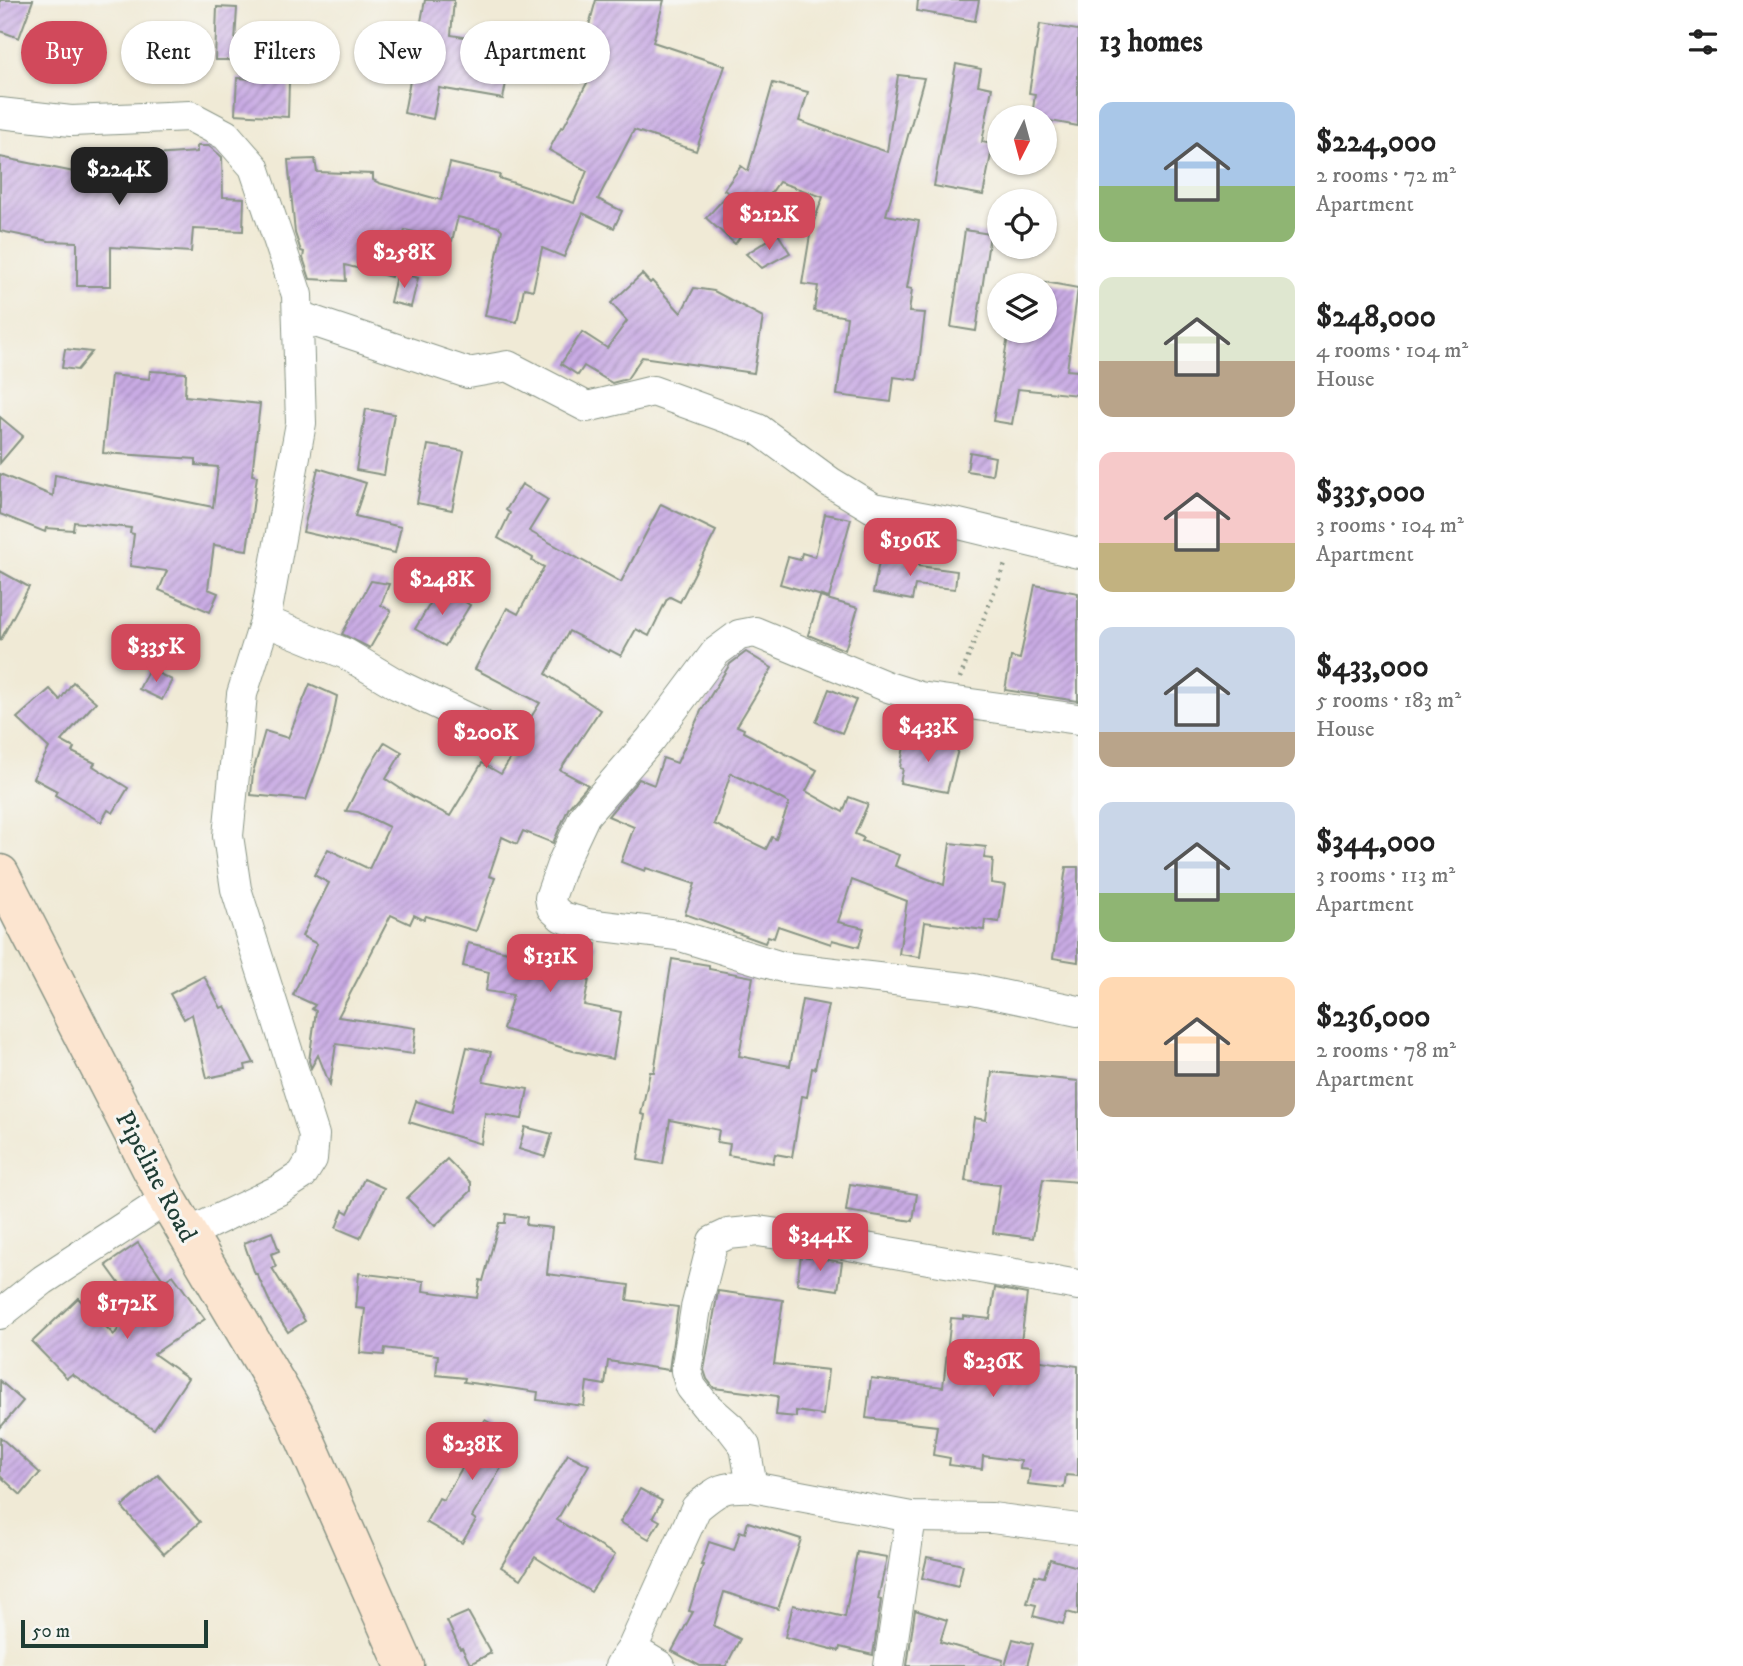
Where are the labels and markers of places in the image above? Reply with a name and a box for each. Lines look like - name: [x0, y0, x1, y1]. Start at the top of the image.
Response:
- pin: $224K: [70, 148, 168, 207]
- pin: $212K: [720, 192, 818, 252]
- pin: $258K: [355, 230, 453, 290]
- pin: $196K: [861, 518, 959, 578]
- pin: $248K: [393, 558, 491, 617]
- pin: $335K: [107, 624, 205, 684]
- pin: $433K: [879, 704, 977, 764]
- pin: $200K: [437, 710, 535, 770]
- pin: $131K: [501, 934, 599, 994]
- pin: $344K: [771, 1214, 869, 1273]
- pin: $172K: [78, 1282, 176, 1341]
- pin: $236K: [944, 1340, 1042, 1399]
- pin: $238K: [423, 1422, 521, 1482]

